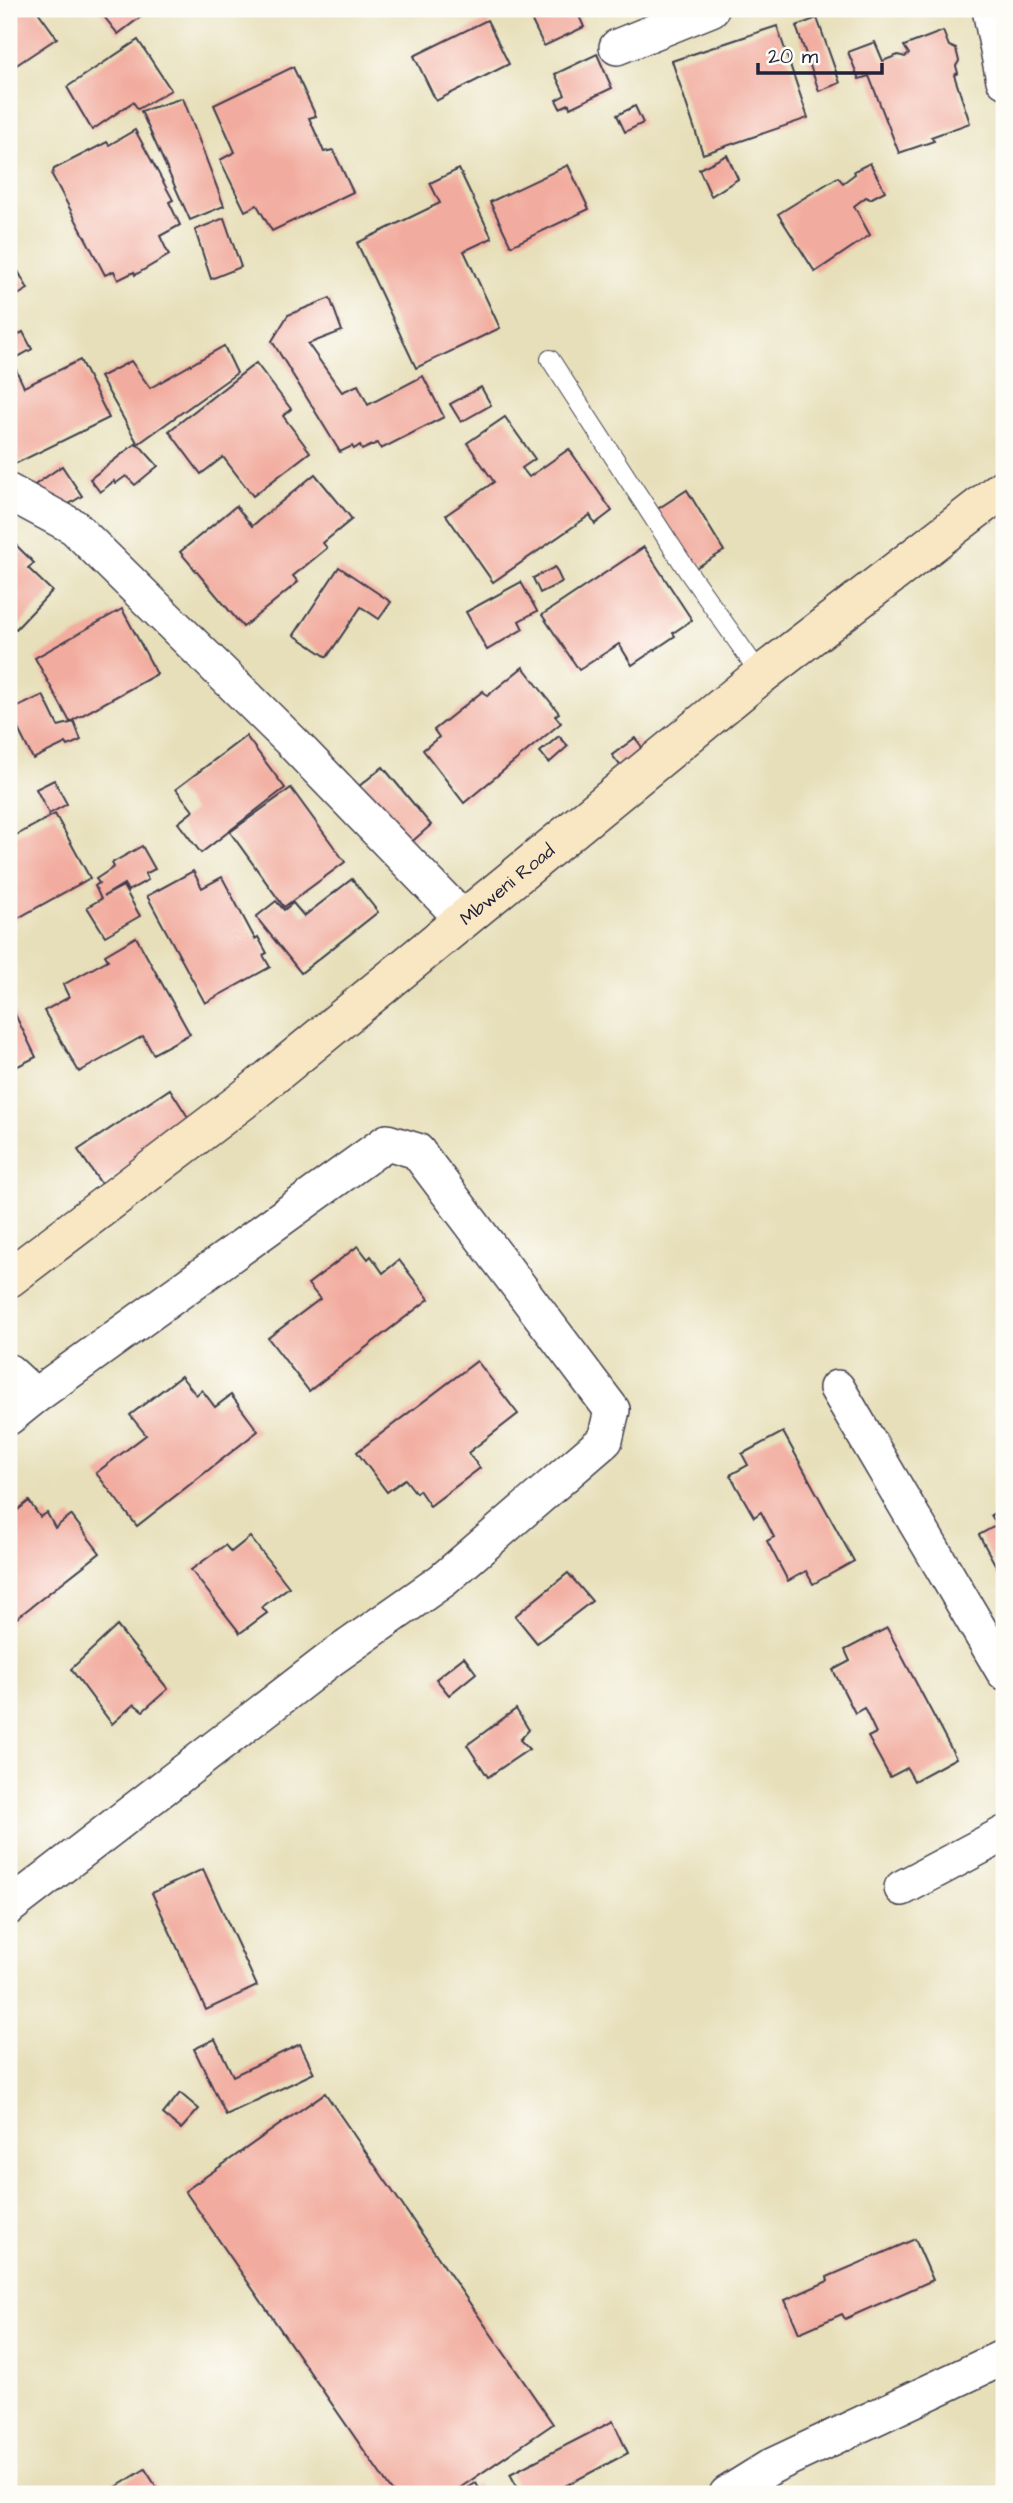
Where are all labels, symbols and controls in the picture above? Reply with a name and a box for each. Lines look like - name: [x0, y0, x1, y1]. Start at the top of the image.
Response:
- scale bar: [758, 32, 882, 76]
- text: 20 m: [768, 42, 819, 71]
- street label: Mbweni Road: [454, 838, 561, 932]

